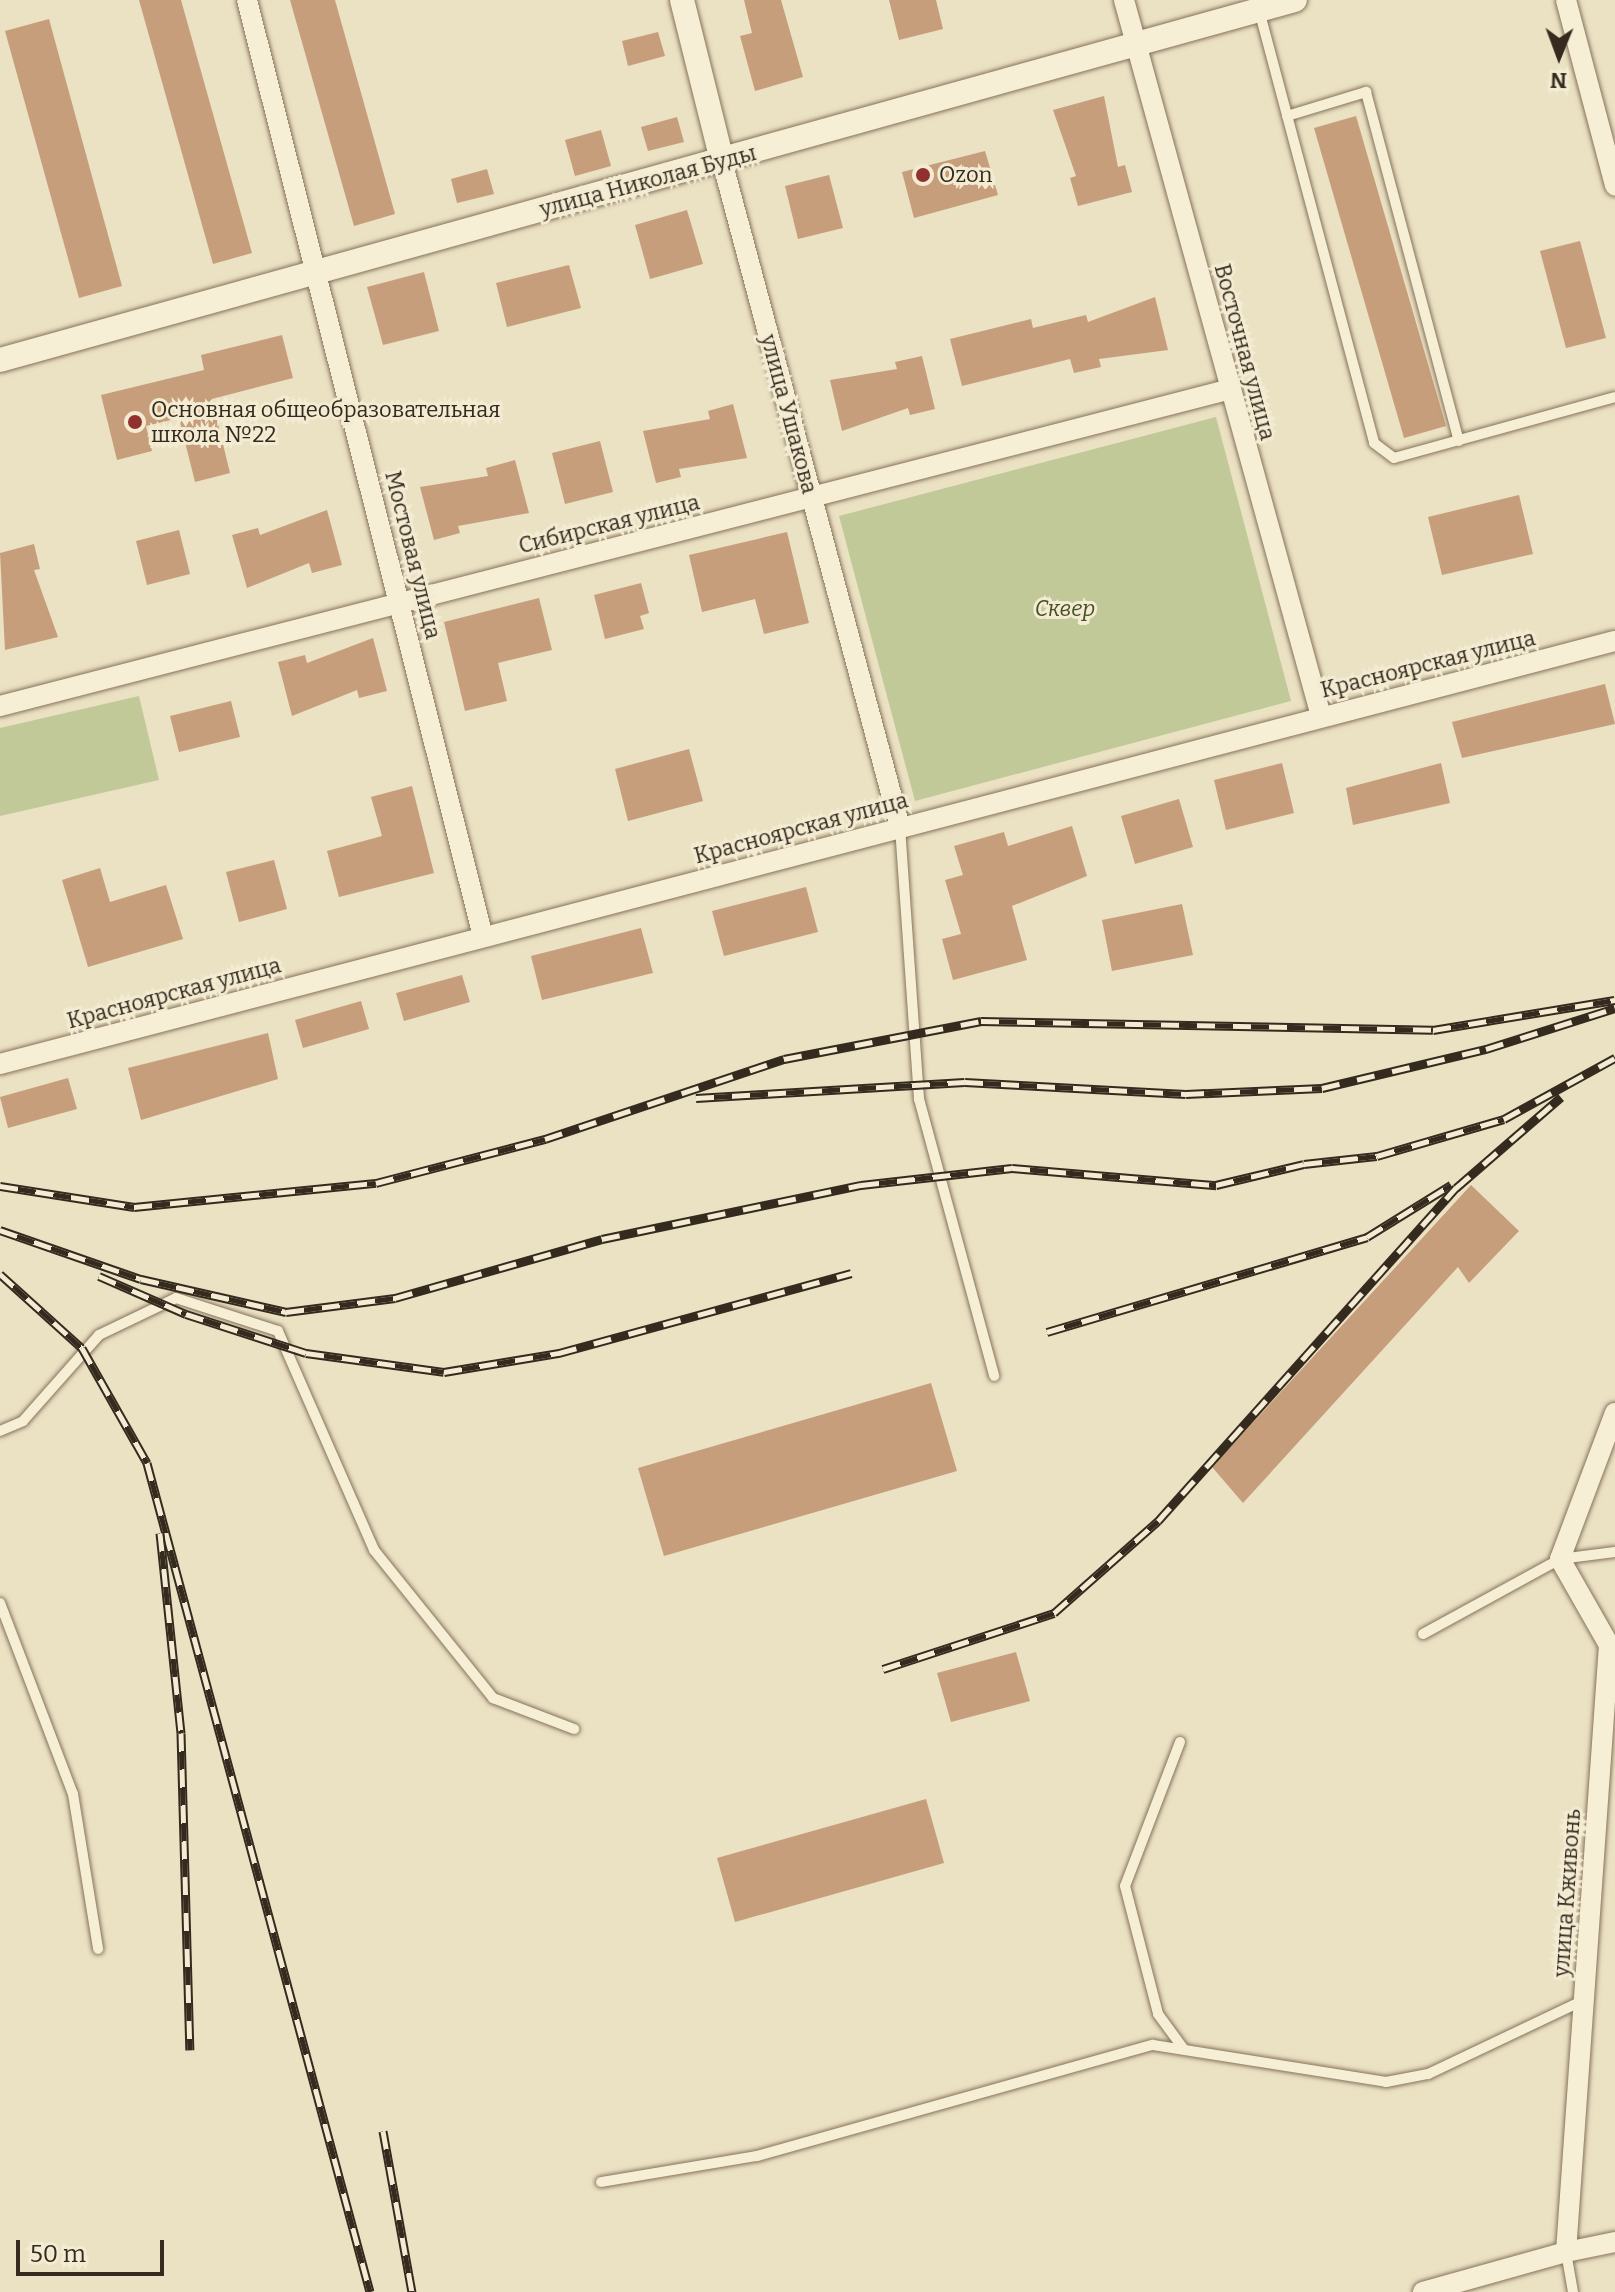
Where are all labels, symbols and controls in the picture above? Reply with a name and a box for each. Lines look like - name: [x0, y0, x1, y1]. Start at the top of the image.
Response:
- north arrow: [1519, 16, 1599, 96]
- text: N: [1550, 67, 1567, 94]
- street label: улица Николая Буды: [537, 139, 759, 223]
- place label: Ozon: [939, 162, 993, 188]
- marker: Ozon: [914, 166, 932, 184]
- street label: Восточная улица: [1209, 261, 1281, 443]
- street label: улица Ушакова: [755, 331, 823, 497]
- place label: Основная общеобразовательная школа №22: [151, 396, 500, 448]
- marker: Основная общеобразовательная школа №22: [126, 413, 144, 431]
- street label: Мостовая улица: [379, 468, 447, 642]
- street label: Сибирская улица: [516, 489, 702, 559]
- park label: Сквер: [1035, 596, 1095, 622]
- street label: Красноярская улица: [1318, 625, 1538, 703]
- street label: Красноярская улица: [691, 787, 911, 869]
- street label: Красноярская улица: [64, 952, 284, 1034]
- street label: улица Кживонь: [1548, 1808, 1586, 1978]
- scale bar: [20, 2224, 168, 2274]
- text: 50 m: [30, 2240, 86, 2268]

